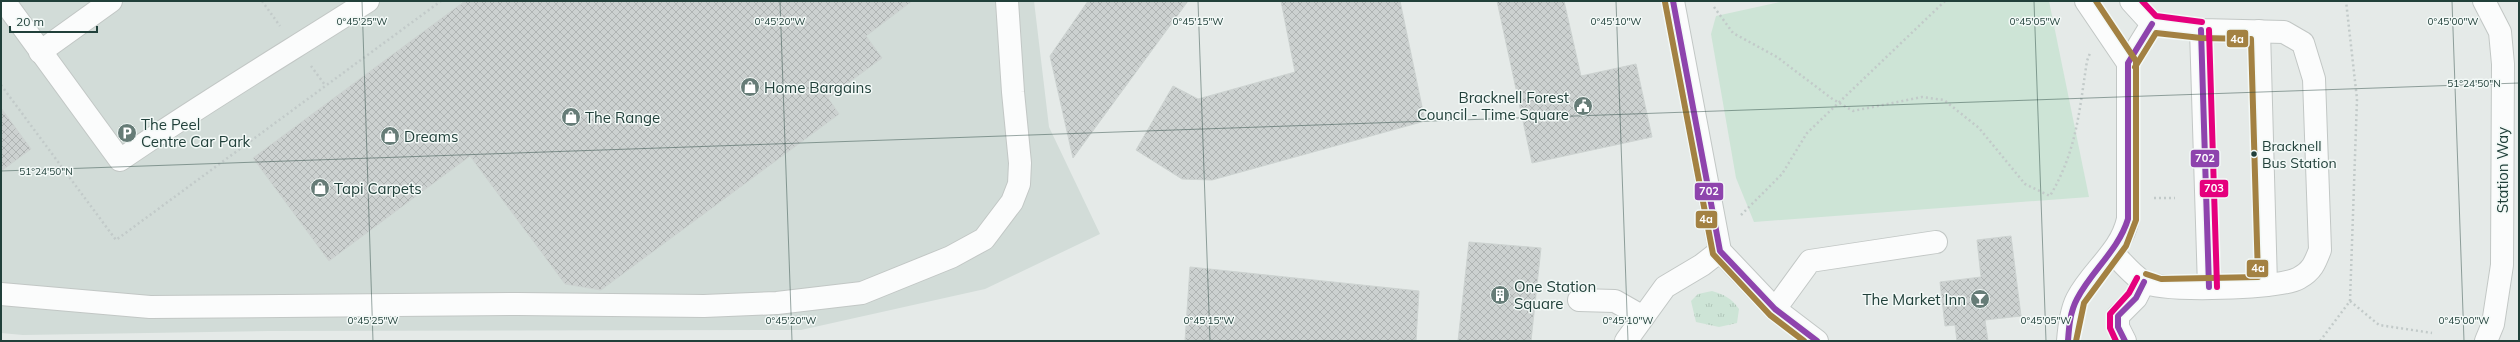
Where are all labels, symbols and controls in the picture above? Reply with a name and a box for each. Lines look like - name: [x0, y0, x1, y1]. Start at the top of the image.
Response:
- scale bar: [10, 8, 97, 34]
- text: 20 m: [16, 14, 44, 29]
- text: 0°45'25"W: [337, 15, 387, 28]
- text: 0°45'20"W: [755, 15, 805, 28]
- text: 0°45'15"W: [1173, 15, 1223, 28]
- text: 0°45'10"W: [1591, 15, 1641, 28]
- text: 0°45'05"W: [2010, 15, 2060, 28]
- text: 0°45'00"W: [2428, 15, 2478, 28]
- line badge: 4a: [2226, 29, 2249, 48]
- text: 4a: [2230, 32, 2244, 46]
- shop icon: Home Bargains: [739, 76, 761, 98]
- text: 51°24'50"N: [2447, 77, 2501, 90]
- place label: Home Bargains: [764, 78, 872, 97]
- place label: Bracknell Forest Council - Time Square: [1417, 88, 1569, 124]
- public building icon: Bracknell Forest Council - Time Square: [1572, 95, 1594, 117]
- shop icon: The Range: [560, 106, 582, 128]
- place label: The Range: [585, 108, 660, 127]
- place label: The Peel Centre Car Park: [141, 115, 251, 151]
- parking icon: The Peel Centre Car Park: [116, 122, 138, 144]
- shop icon: Dreams: [379, 125, 401, 147]
- place label: Dreams: [404, 127, 458, 146]
- street label: Station Way: [2493, 127, 2512, 213]
- place label: Bracknell Bus Station: [2262, 137, 2337, 172]
- line badge: 702: [2190, 149, 2220, 168]
- marker: Bracknell Bus Station: [2249, 149, 2259, 159]
- text: 702: [2195, 151, 2215, 165]
- text: 51°24'50"N: [19, 165, 73, 178]
- shop icon: Tapi Carpets: [309, 177, 331, 199]
- place label: Tapi Carpets: [334, 179, 422, 198]
- line badge: 703: [2199, 179, 2229, 198]
- text: 703: [2204, 181, 2224, 195]
- line badge: 702: [1694, 182, 1724, 201]
- text: 702: [1699, 184, 1719, 198]
- line badge: 4a: [1695, 210, 1718, 229]
- text: 4a: [1699, 212, 1713, 226]
- line badge: 4a: [2246, 259, 2269, 278]
- text: 4a: [2251, 261, 2265, 275]
- place label: One Station Square: [1514, 277, 1596, 313]
- building icon: One Station Square: [1489, 284, 1511, 306]
- bar icon: The Market Inn: [1969, 288, 1991, 310]
- place label: The Market Inn: [1862, 290, 1966, 309]
- text: 0°45'25"W: [348, 314, 398, 327]
- text: 0°45'20"W: [766, 314, 816, 327]
- text: 0°45'15"W: [1184, 314, 1234, 327]
- text: 0°45'10"W: [1603, 314, 1653, 327]
- text: 0°45'05"W: [2021, 314, 2071, 327]
- text: 0°45'00"W: [2439, 314, 2489, 327]

